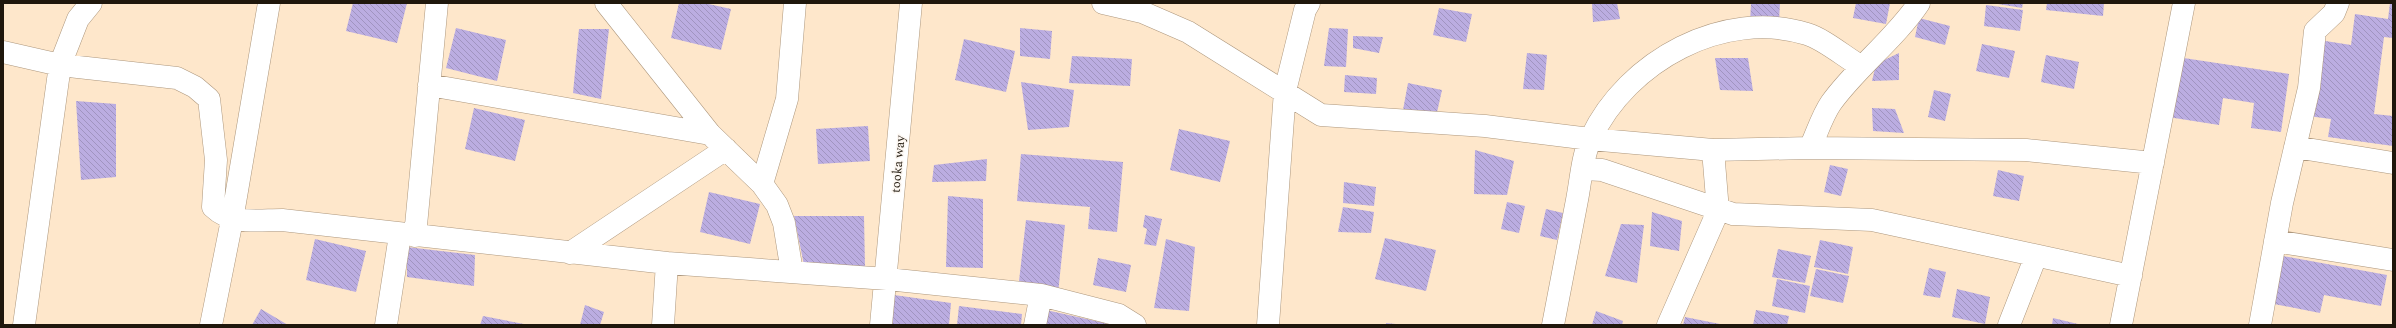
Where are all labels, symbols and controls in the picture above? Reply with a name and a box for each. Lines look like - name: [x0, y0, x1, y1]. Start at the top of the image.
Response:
- street label: tooka way: [886, 134, 911, 194]

